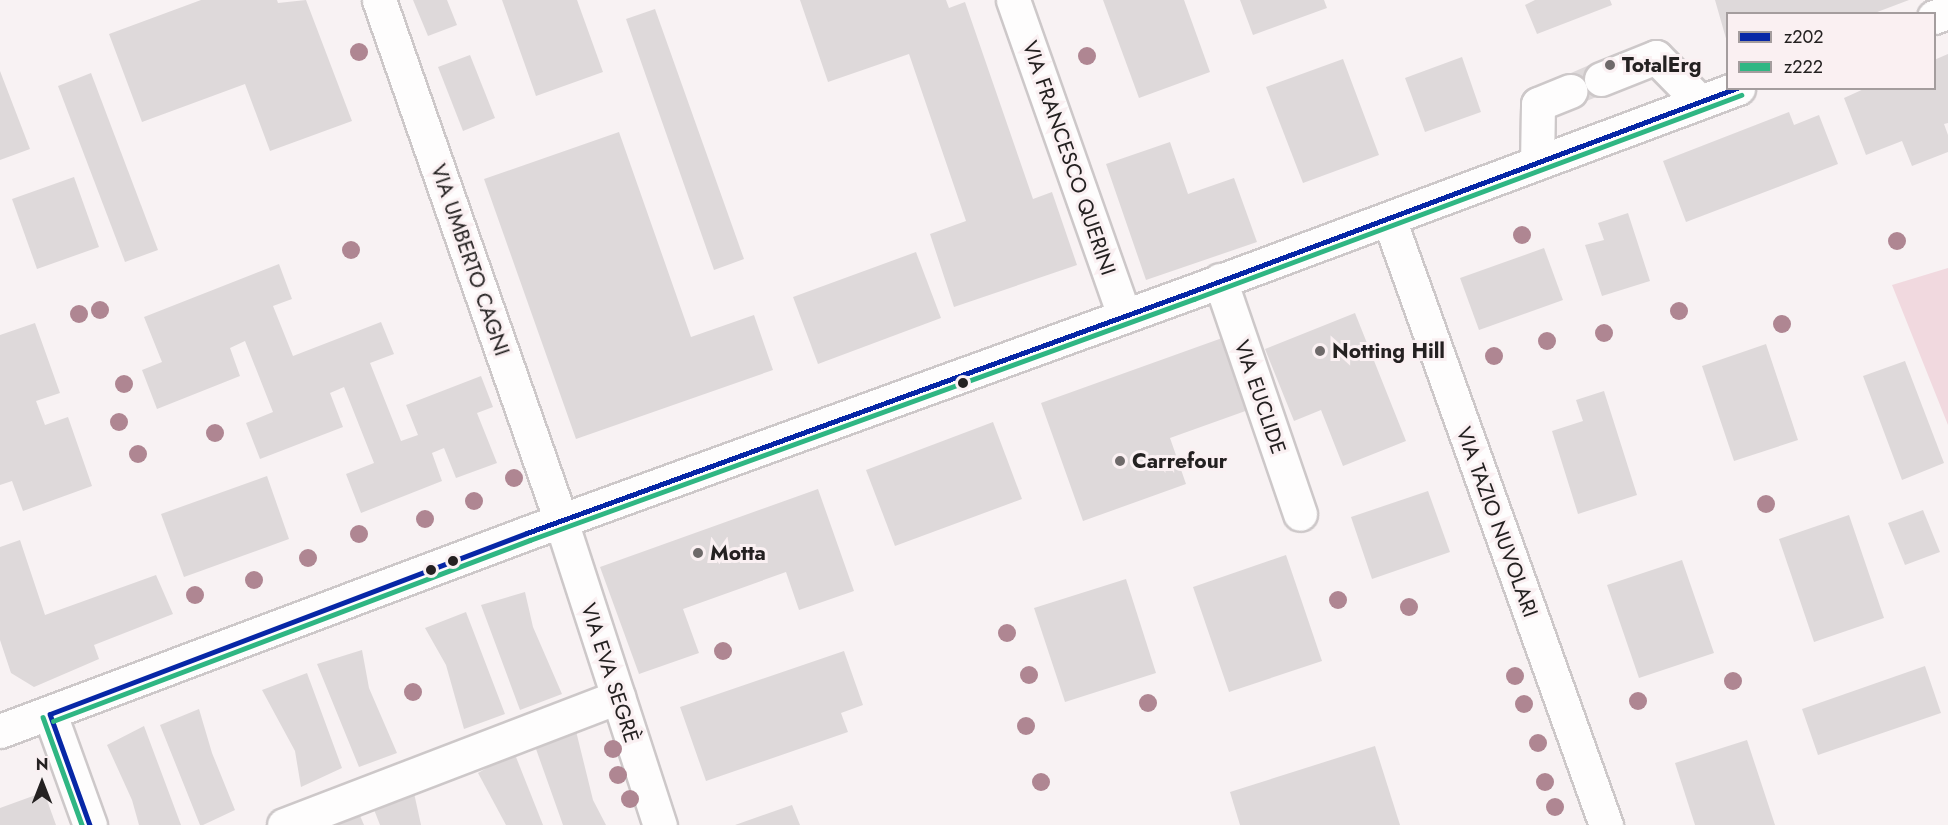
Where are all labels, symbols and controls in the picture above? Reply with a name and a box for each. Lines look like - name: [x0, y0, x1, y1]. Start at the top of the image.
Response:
- legend: [1726, 12, 1936, 90]
- text: z202: [1784, 24, 1824, 50]
- street label: VIA FRANCESCO QUERINI: [1017, 38, 1121, 278]
- place label: TotalErg: [1622, 52, 1702, 78]
- text: z222: [1784, 54, 1823, 80]
- marker: TotalErg: [1603, 58, 1617, 72]
- street label: VIA UMBERTO CAGNI: [425, 161, 515, 359]
- street label: VIA EUCLIDE: [1229, 337, 1291, 457]
- place label: Notting Hill: [1332, 338, 1445, 364]
- marker: Notting Hill: [1313, 344, 1327, 358]
- unlabelled marker: [957, 377, 969, 389]
- street label: VIA TAZIO NUVOLARI: [1451, 423, 1543, 621]
- place label: Carrefour: [1132, 448, 1227, 474]
- marker: Carrefour: [1113, 454, 1127, 468]
- place label: Motta: [710, 540, 766, 566]
- marker: Motta: [691, 546, 705, 560]
- unlabelled marker: [447, 555, 459, 567]
- unlabelled marker: [425, 564, 437, 576]
- street label: VIA EVA SEGRÈ: [576, 600, 644, 746]
- north arrow: [12, 753, 72, 813]
- text: N: [36, 753, 48, 776]

